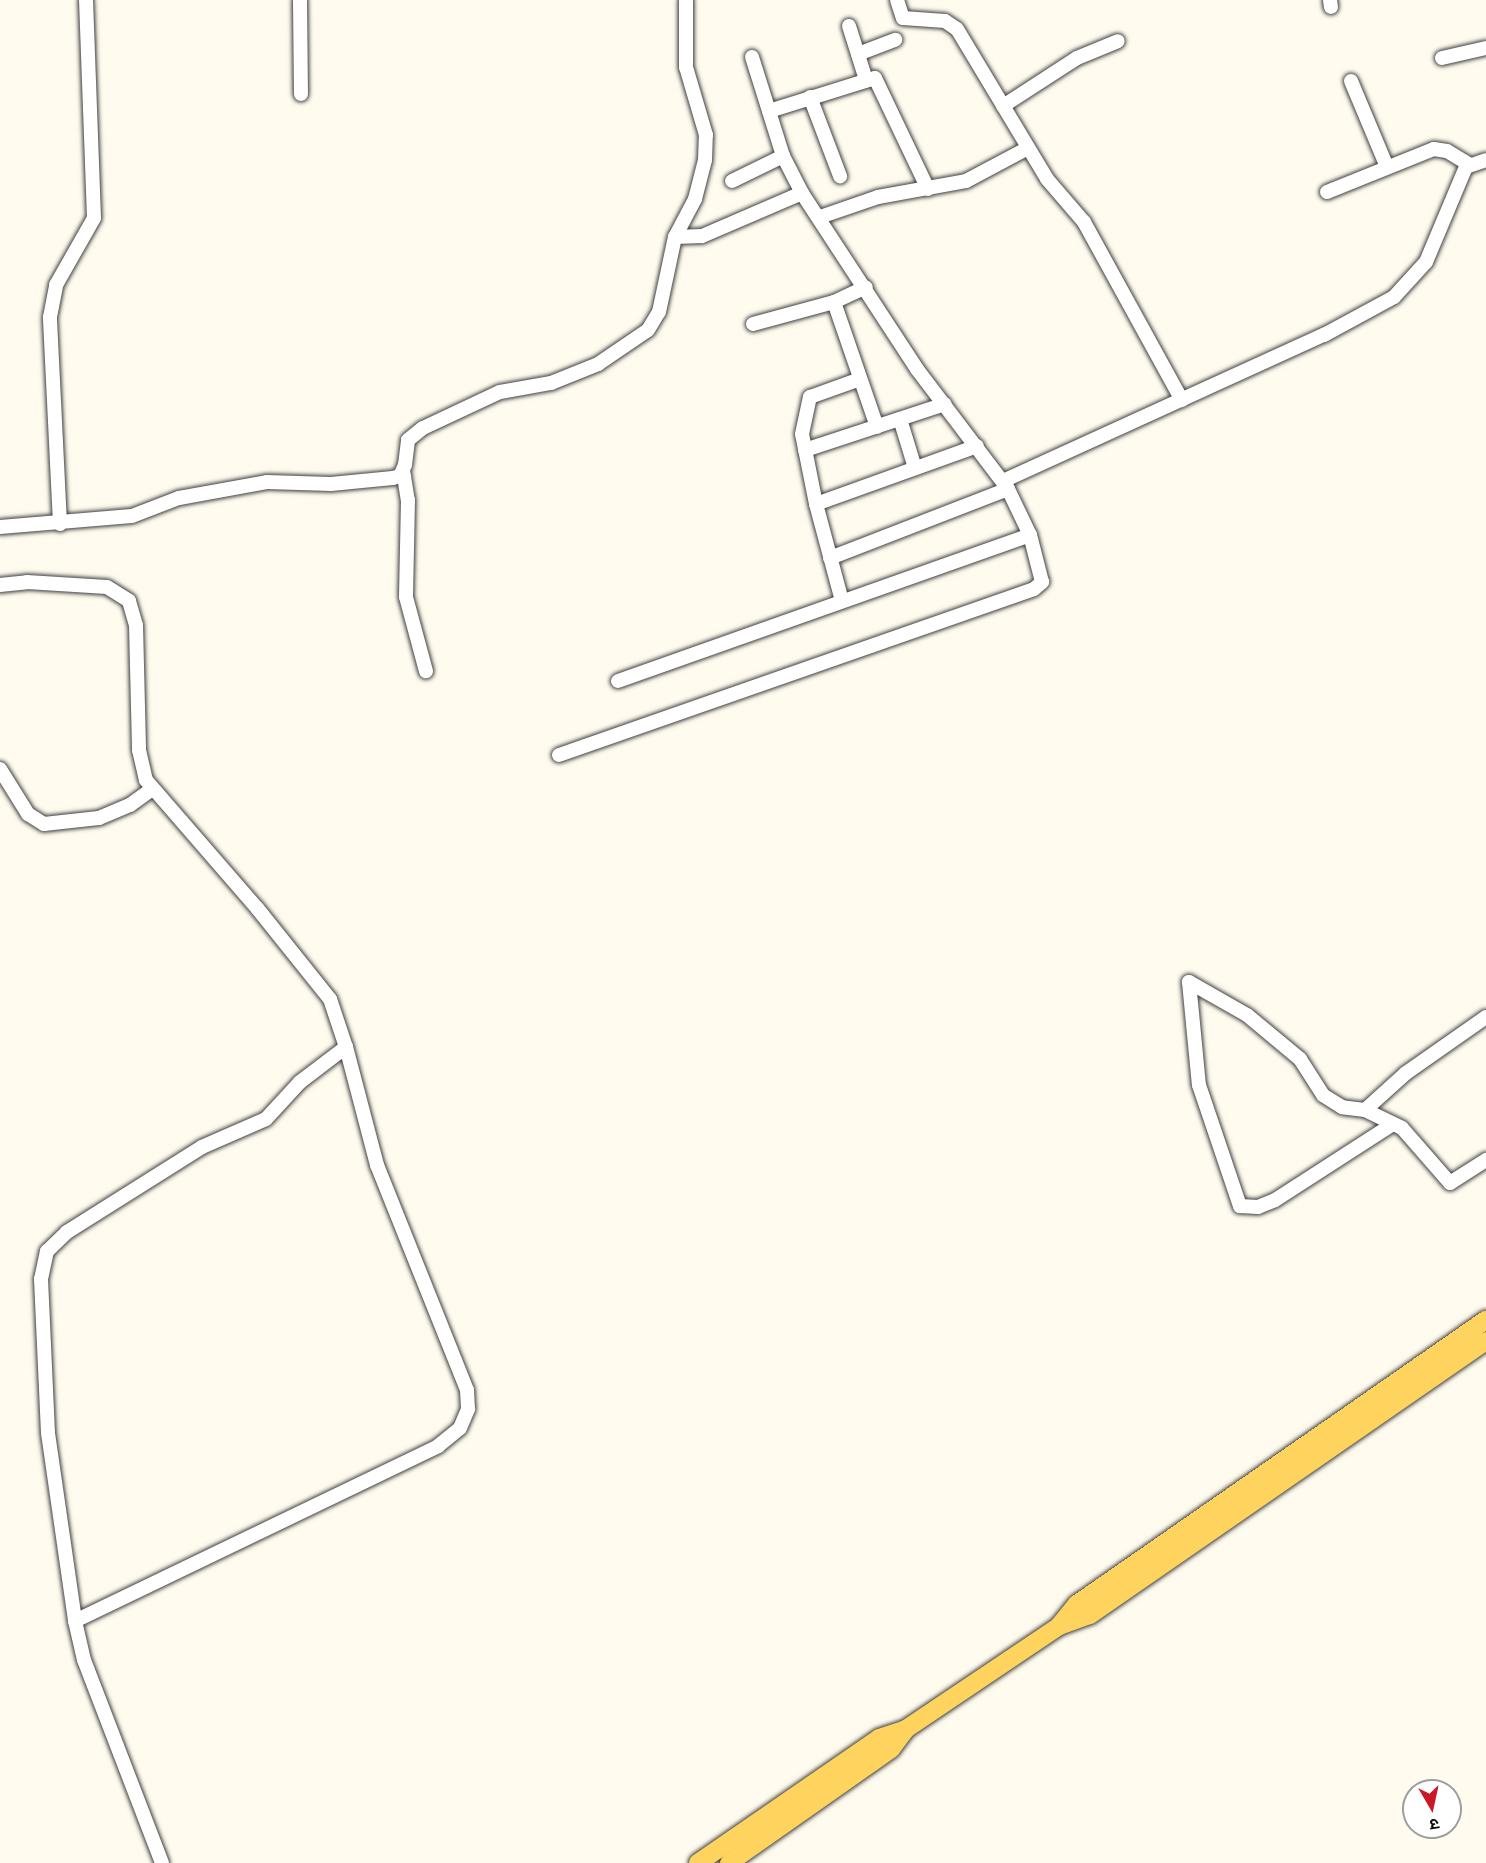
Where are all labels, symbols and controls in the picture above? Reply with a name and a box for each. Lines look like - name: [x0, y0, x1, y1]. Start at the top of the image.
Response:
- north arrow: [1402, 1779, 1462, 1839]
- text: उ: [1428, 1813, 1441, 1836]

